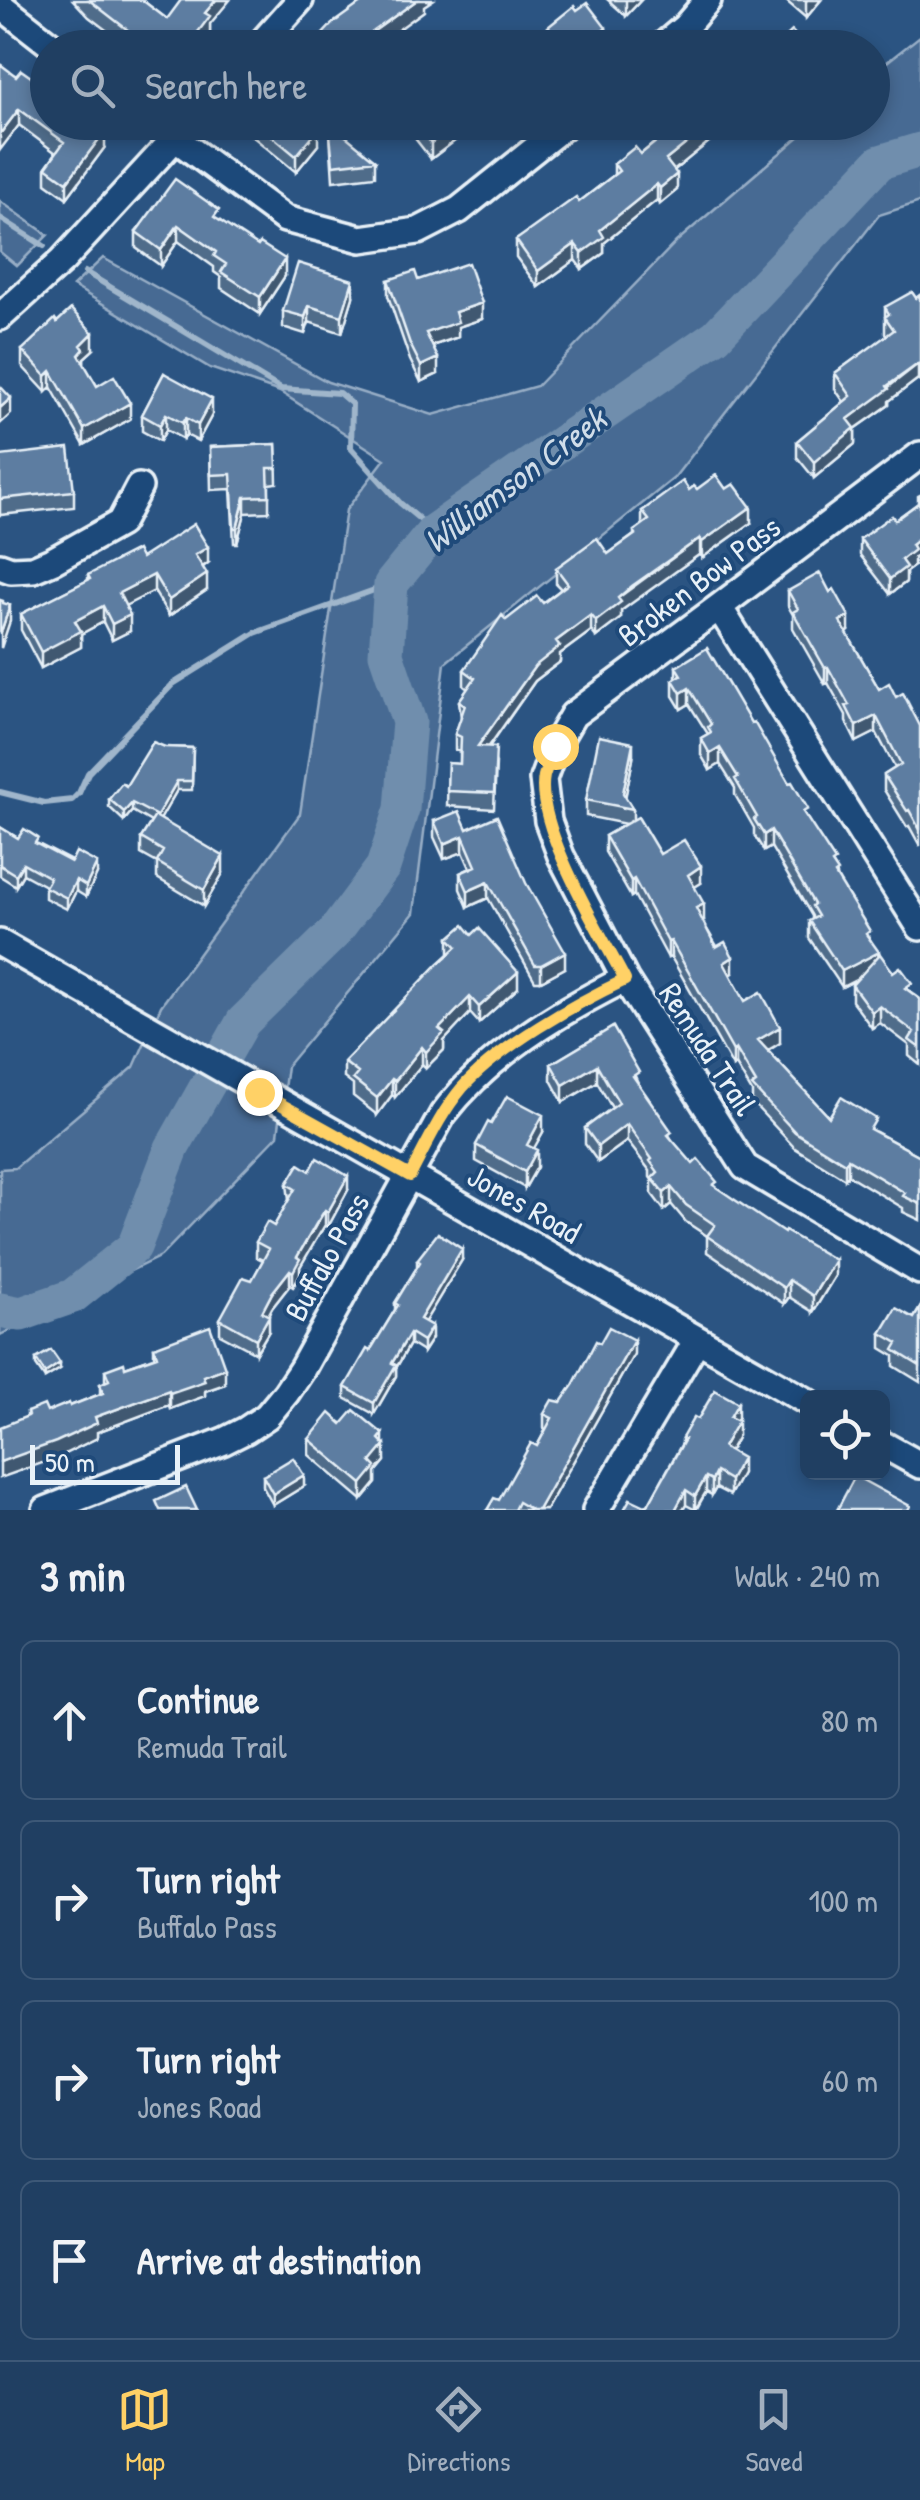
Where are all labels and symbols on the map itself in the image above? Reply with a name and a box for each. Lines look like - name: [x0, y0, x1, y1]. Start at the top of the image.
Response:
- water label: Williamson Creek: [414, 394, 618, 563]
- street label: Broken Bow Pass: [609, 505, 789, 656]
- route start: [533, 724, 579, 770]
- street label: Remuda Trail: [650, 974, 767, 1124]
- route end: [237, 1070, 283, 1116]
- street label: Jones Road: [460, 1154, 589, 1253]
- street label: Buffalo Pass: [274, 1185, 379, 1328]
- scale bar: [30, 1440, 180, 1484]

